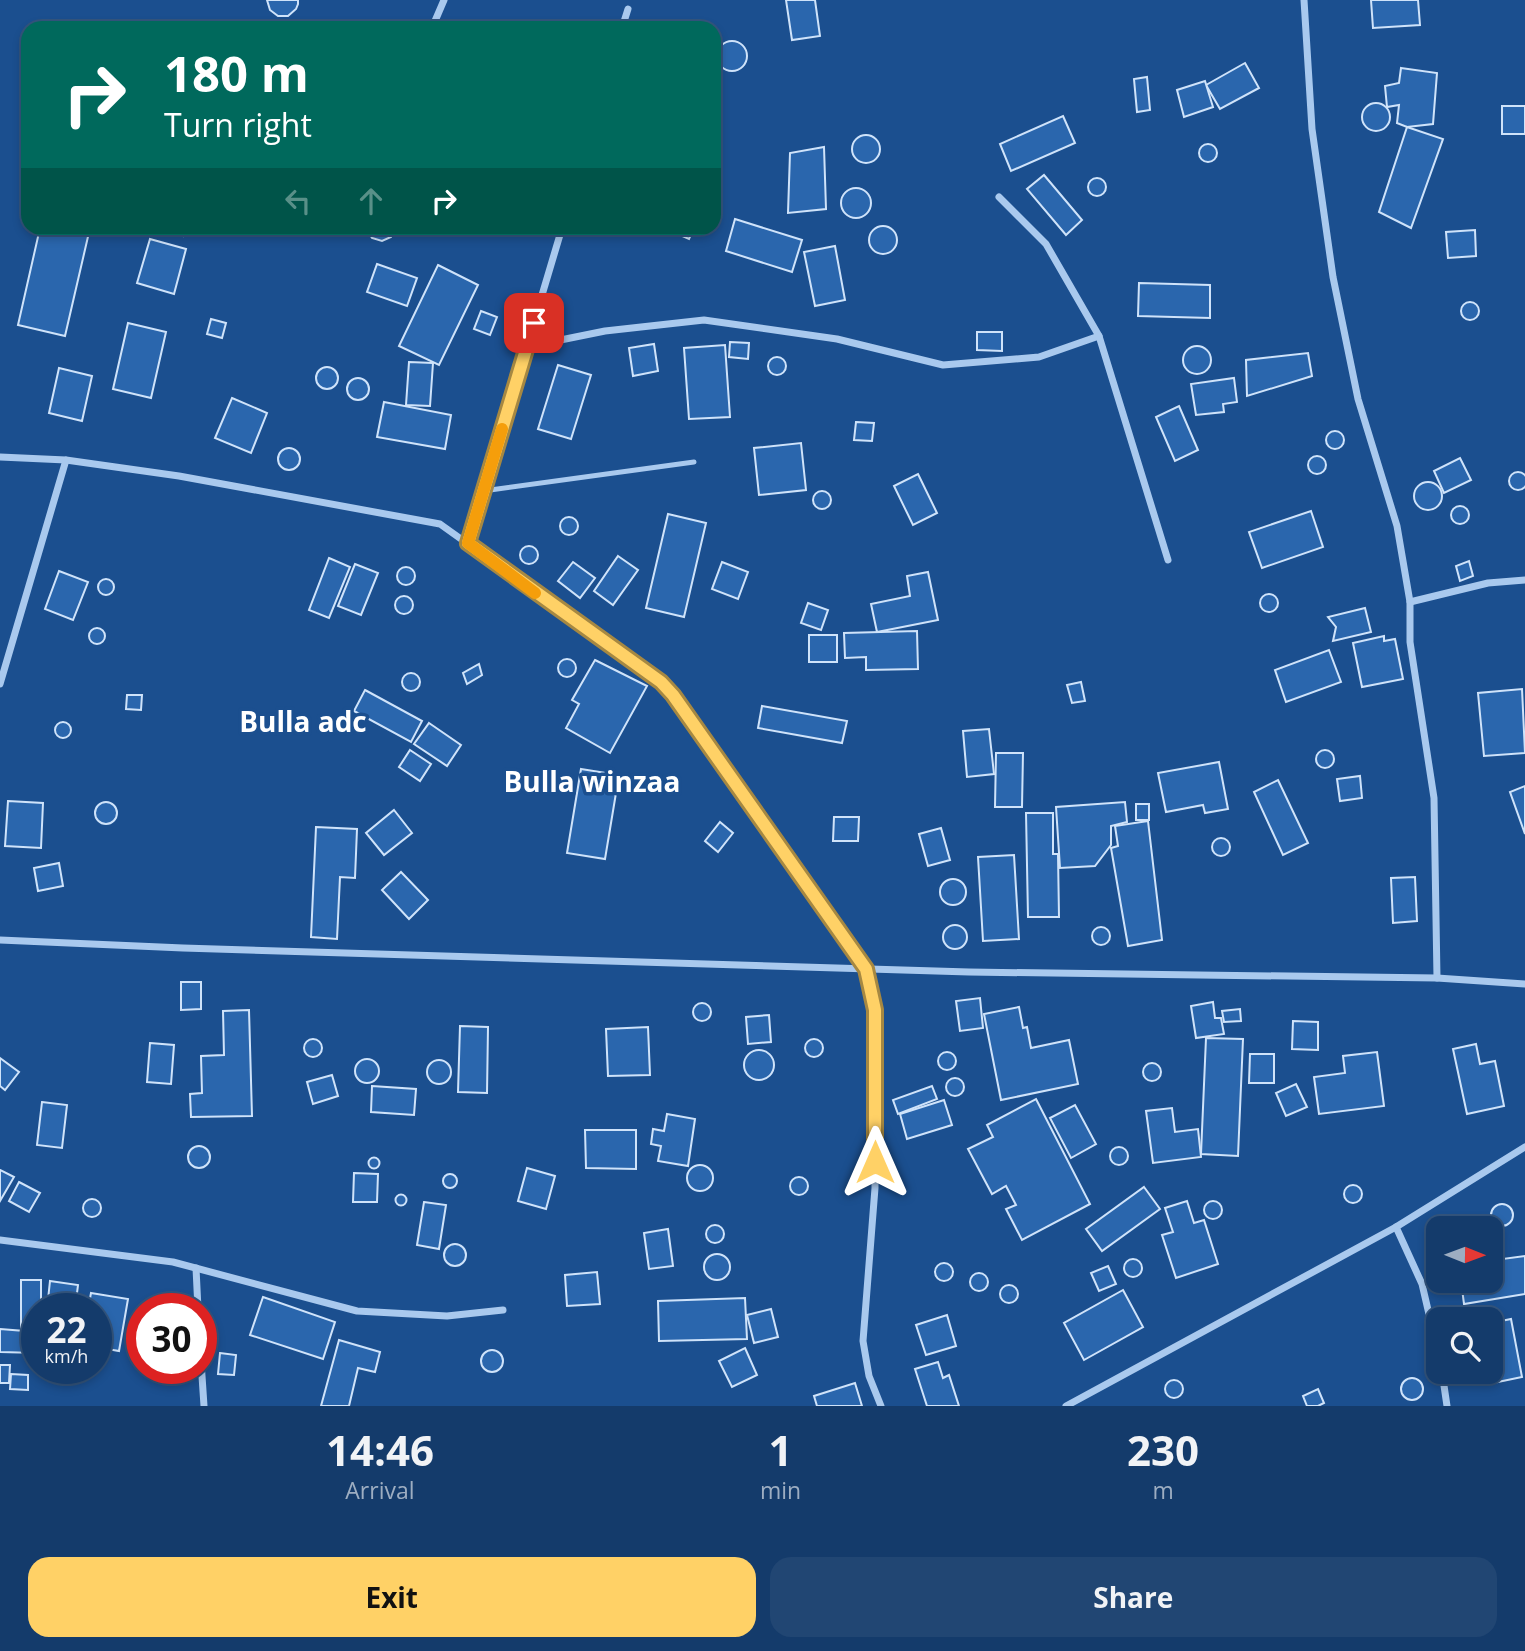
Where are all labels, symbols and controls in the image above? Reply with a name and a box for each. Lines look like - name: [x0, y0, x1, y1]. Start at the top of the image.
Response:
- text: 180 m: [164, 40, 309, 106]
- icon: right: [49, 49, 140, 140]
- text: Turn right: [164, 103, 312, 146]
- icon: left: [279, 182, 317, 220]
- icon: ahead: [352, 182, 390, 220]
- icon: right: [425, 182, 463, 220]
- pin: [504, 293, 564, 353]
- icon: arrive: [515, 304, 553, 342]
- district label: Bulla adc: [239, 702, 367, 740]
- district label: Bulla winzaa: [504, 762, 680, 800]
- position arrow: [838, 1125, 912, 1199]
- north arrow: [1426, 1216, 1503, 1293]
- map controls: [1426, 1216, 1503, 1384]
- speed limit sign: 30: [126, 1293, 217, 1384]
- text: 22: [46, 1306, 87, 1353]
- button: search: [1426, 1307, 1503, 1384]
- text: km/h: [45, 1344, 88, 1368]
- text: 14:46: [326, 1421, 434, 1478]
- text: 1: [768, 1421, 793, 1478]
- text: 230: [1127, 1421, 1199, 1478]
- text: Arrival: [345, 1474, 415, 1506]
- text: min: [760, 1474, 801, 1506]
- text: m: [1152, 1474, 1174, 1506]
- button: Exit: [28, 1557, 756, 1637]
- button: Share: [770, 1557, 1497, 1637]

